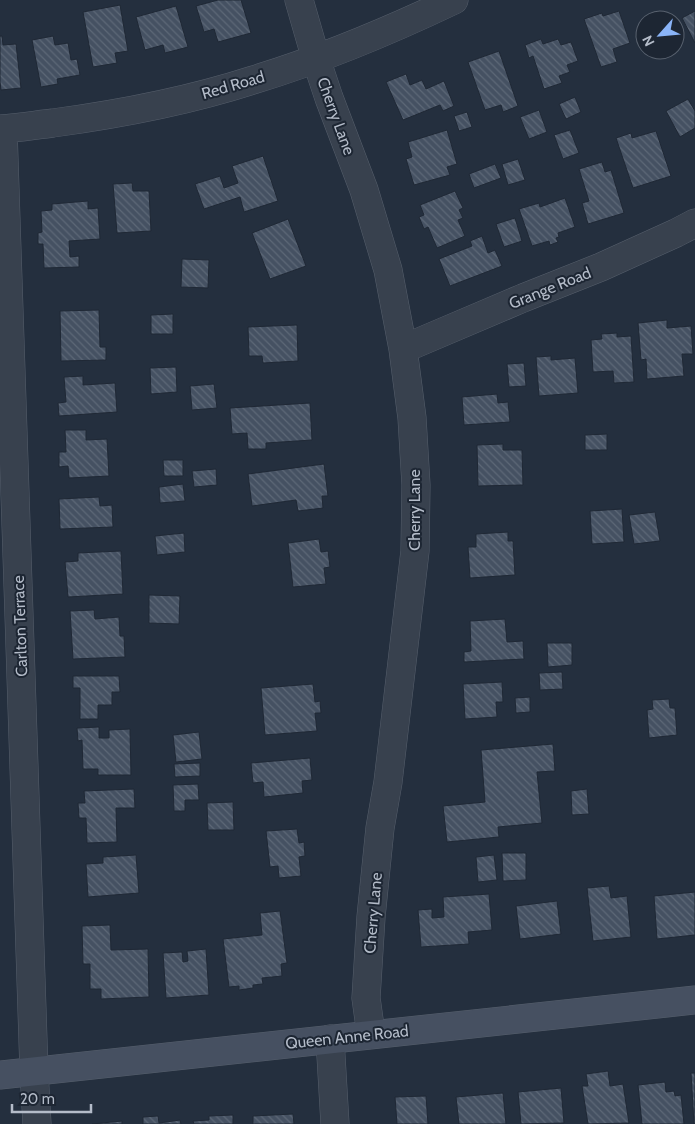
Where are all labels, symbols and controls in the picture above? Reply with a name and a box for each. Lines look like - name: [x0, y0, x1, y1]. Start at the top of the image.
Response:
- north arrow: [635, 10, 685, 60]
- text: N: [638, 32, 659, 49]
- street label: Red Road: [199, 67, 267, 103]
- street label: Cherry Lane: [313, 75, 359, 157]
- street label: Grange Road: [506, 263, 594, 313]
- street label: Cherry Lane: [405, 469, 424, 551]
- street label: Carlton Terrace: [9, 575, 31, 677]
- street label: Cherry Lane: [360, 872, 386, 954]
- street label: Queen Anne Road: [284, 1021, 410, 1053]
- scale bar: [12, 1082, 91, 1114]
- text: 20 m: [20, 1090, 55, 1108]

